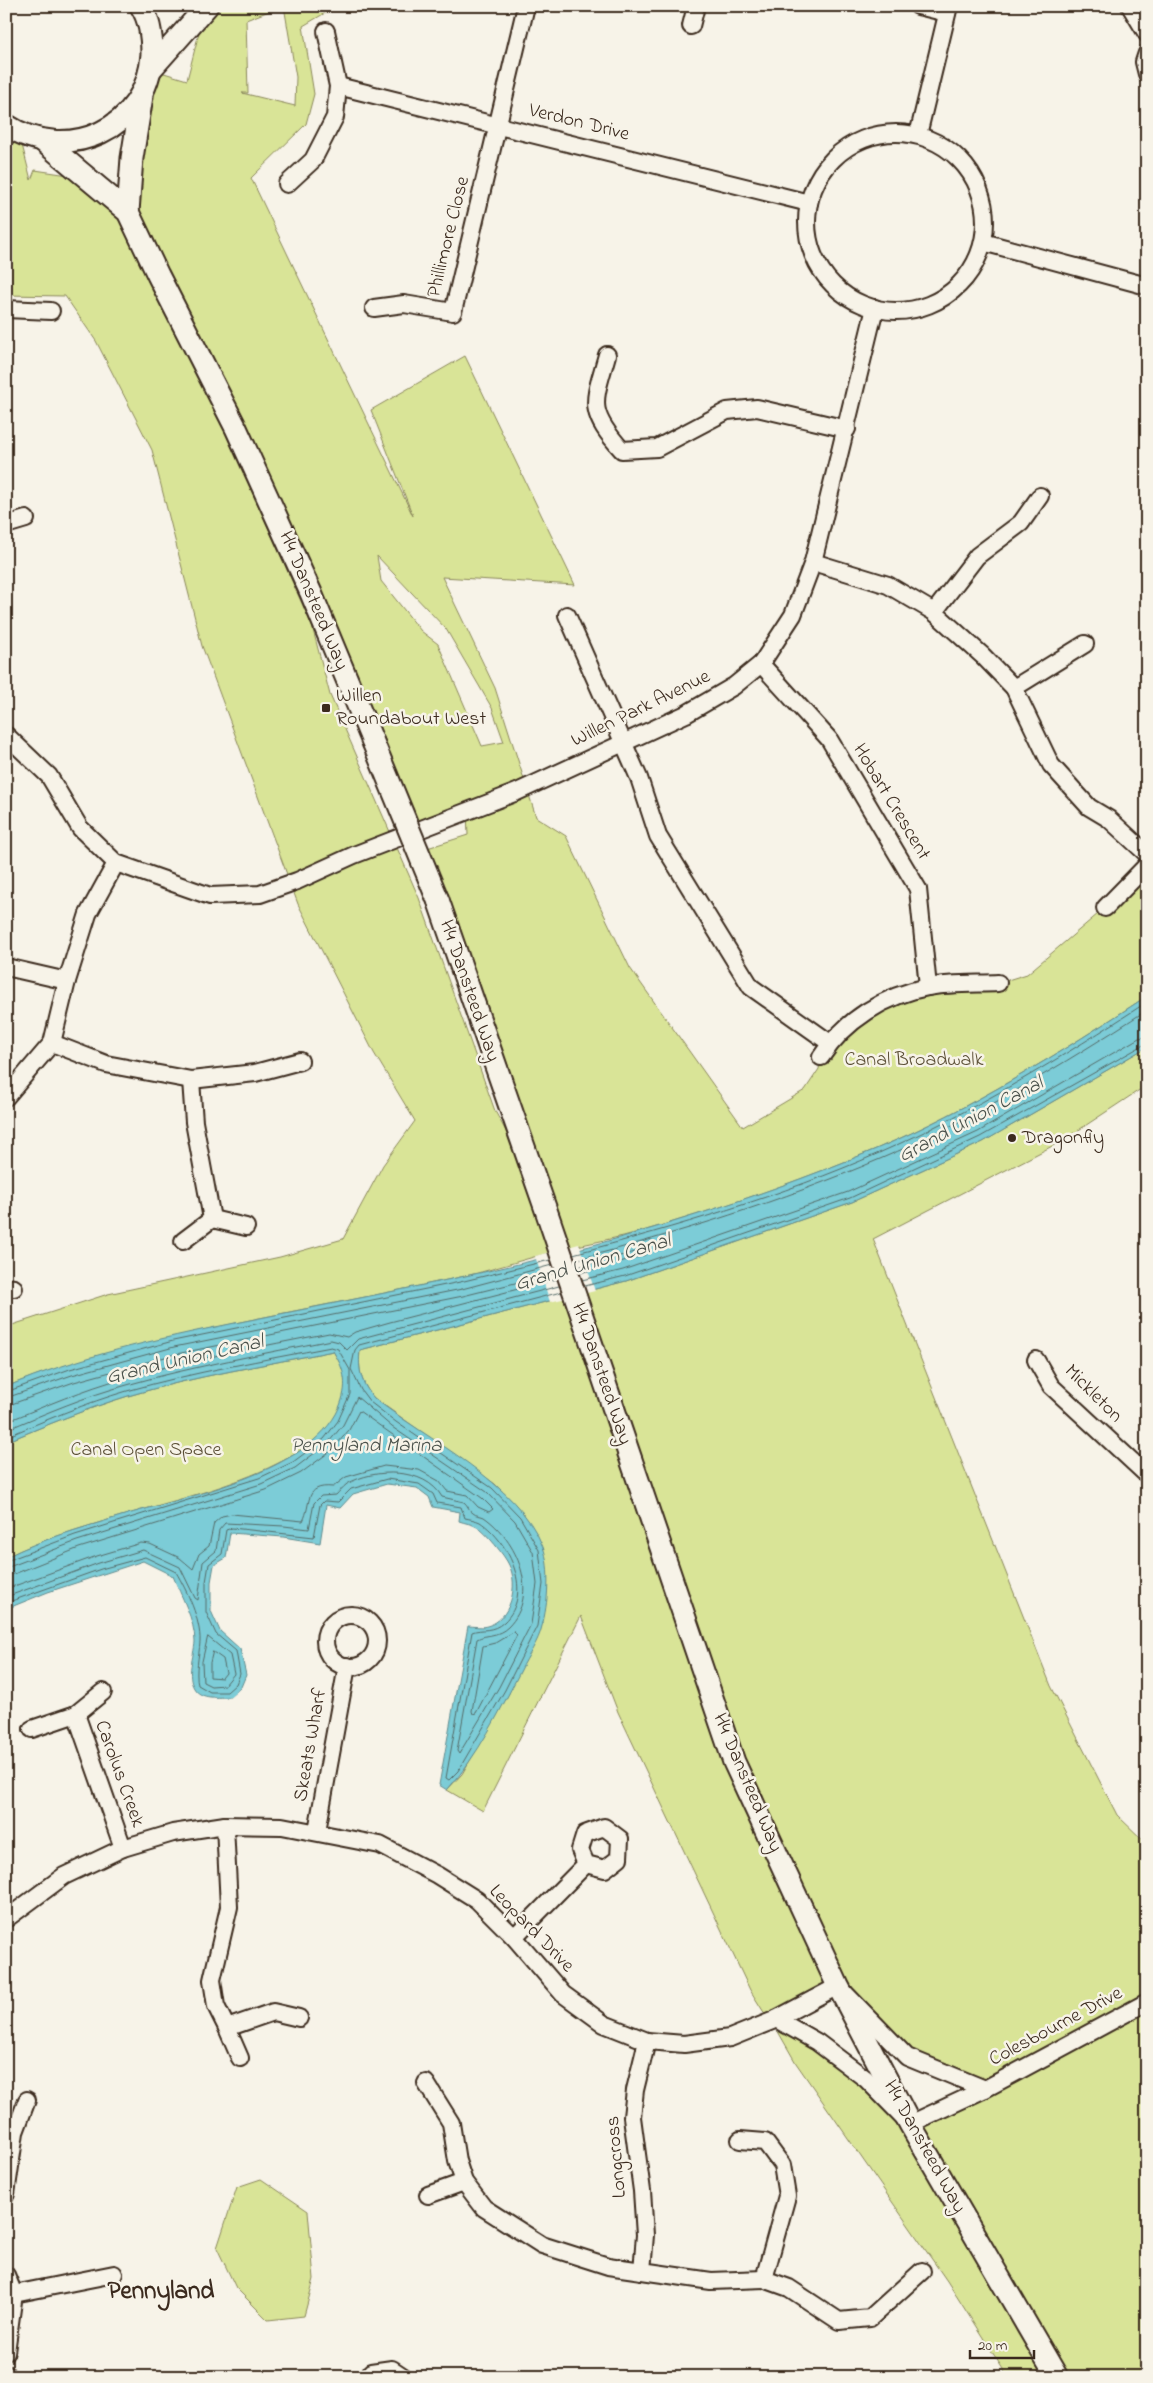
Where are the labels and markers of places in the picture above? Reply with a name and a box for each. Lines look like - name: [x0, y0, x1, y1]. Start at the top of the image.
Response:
- place label: Willen Roundabout West: [336, 682, 486, 734]
- marker: Willen Roundabout West: [320, 702, 332, 714]
- place label: Dragonfly: [1021, 1124, 1104, 1154]
- marker: Dragonfly: [1006, 1132, 1018, 1144]

